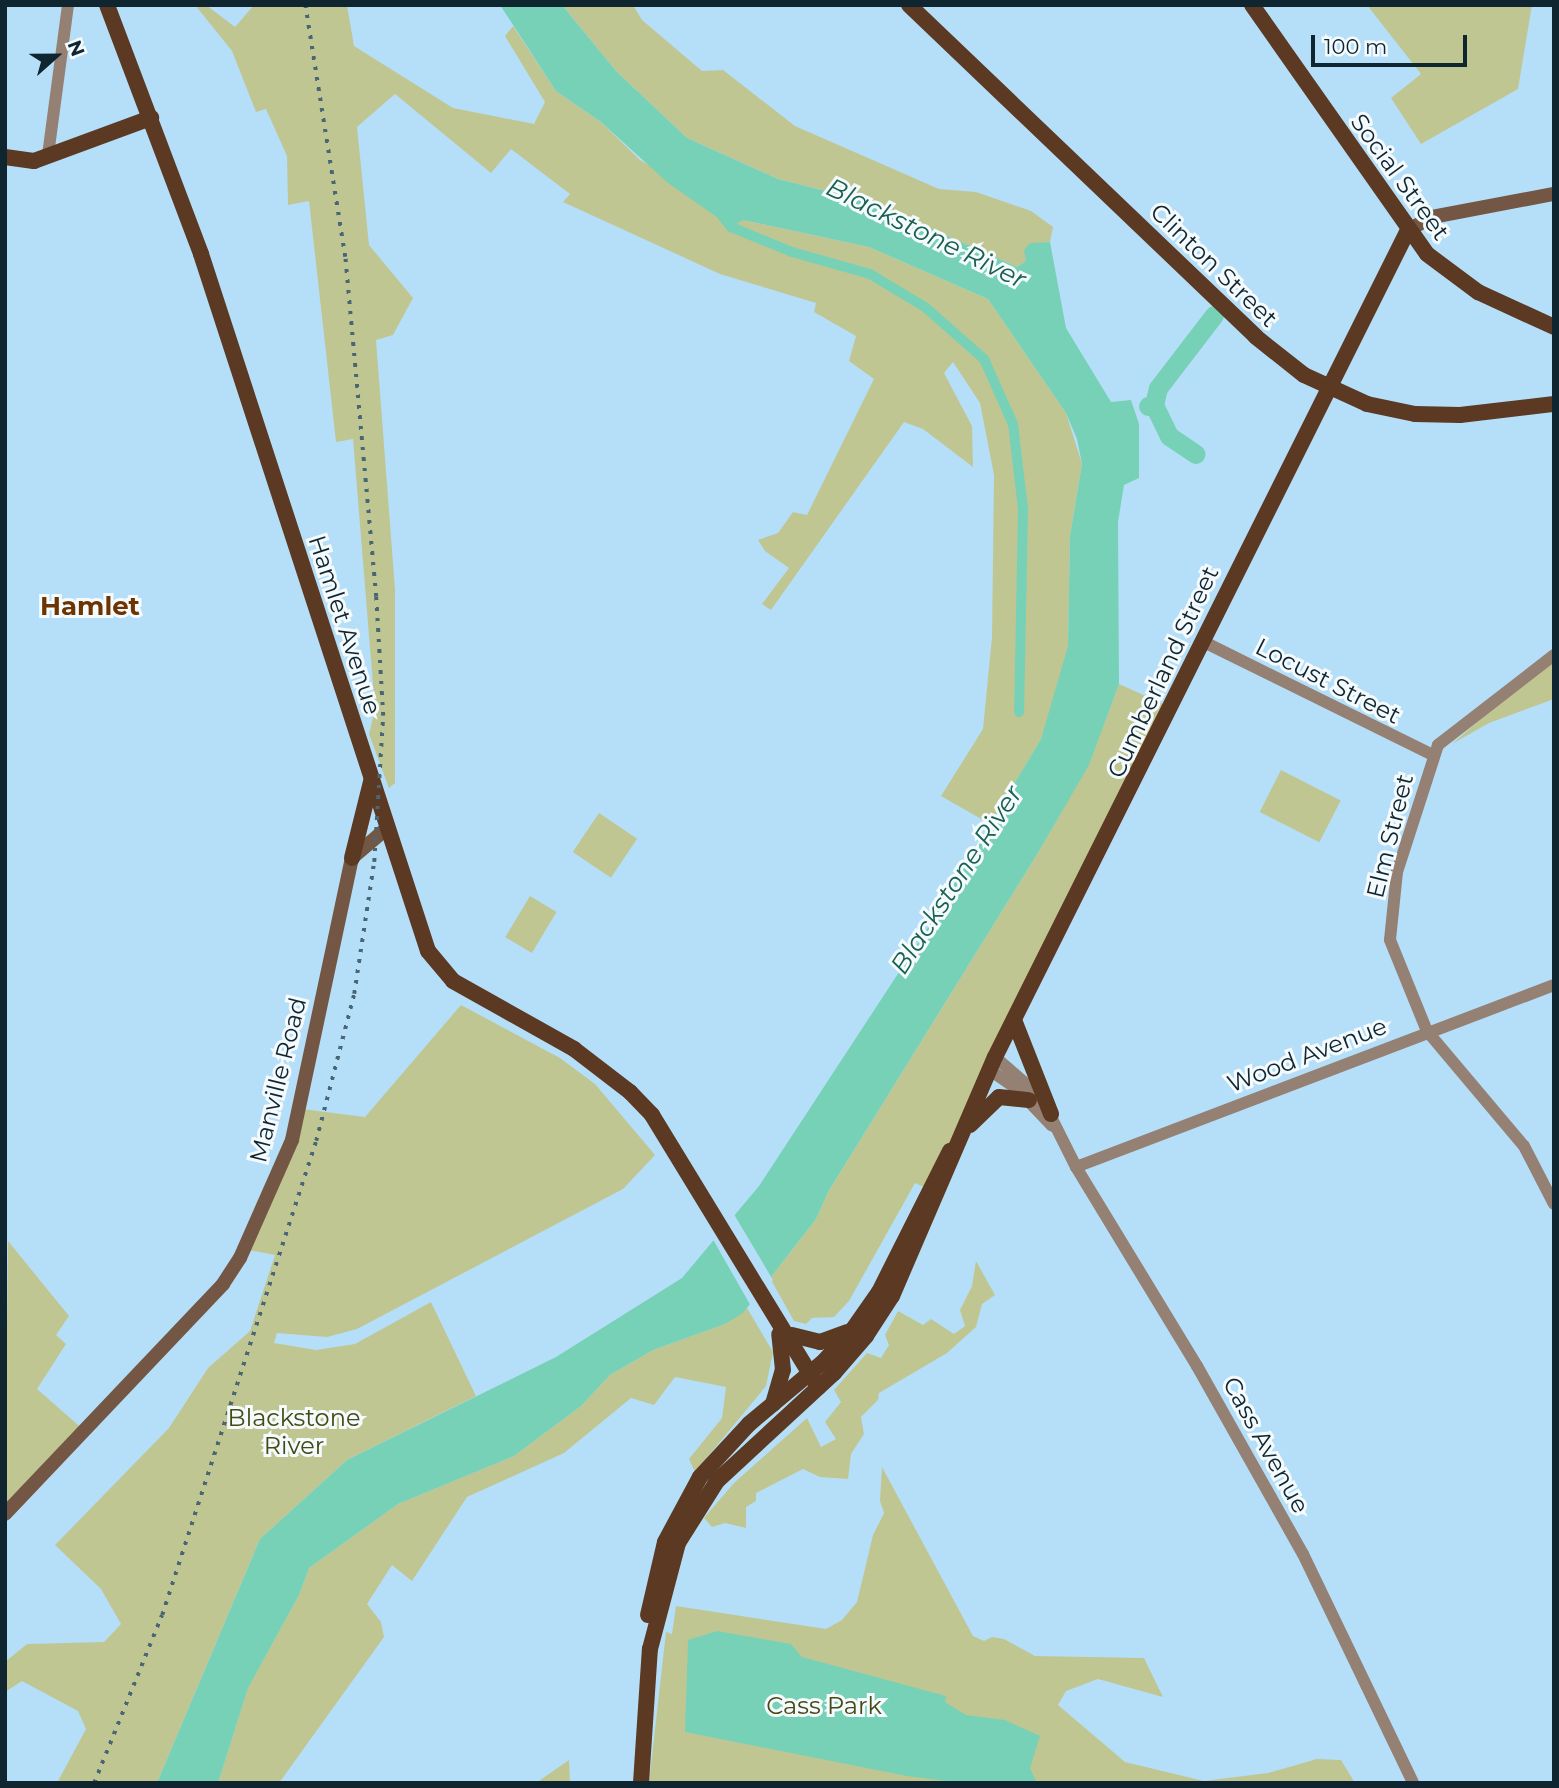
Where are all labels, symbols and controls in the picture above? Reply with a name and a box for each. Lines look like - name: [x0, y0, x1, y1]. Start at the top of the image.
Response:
- north arrow: [21, 21, 91, 91]
- scale bar: [1314, 21, 1470, 65]
- text: 100 m: [1324, 34, 1387, 59]
- text: N: [63, 37, 90, 60]
- street label: Social Street: [1345, 108, 1455, 246]
- water label: Blackstone River: [821, 172, 1031, 296]
- street label: Clinton Street: [1144, 197, 1284, 333]
- street label: Hamlet Avenue: [302, 532, 388, 718]
- street label: Cumberland Street: [1101, 562, 1225, 782]
- district label: Hamlet: [40, 591, 140, 623]
- street label: Locust Street: [1251, 632, 1405, 730]
- street label: Elm Street: [1361, 771, 1419, 901]
- water label: Blackstone River: [884, 780, 1030, 980]
- street label: Manville Road: [244, 995, 312, 1165]
- street label: Wood Avenue: [1223, 1011, 1391, 1099]
- street label: Cass Avenue: [1217, 1372, 1315, 1518]
- park label: Blackstone River: [228, 1404, 360, 1460]
- park label: Cass Park: [766, 1692, 882, 1720]

